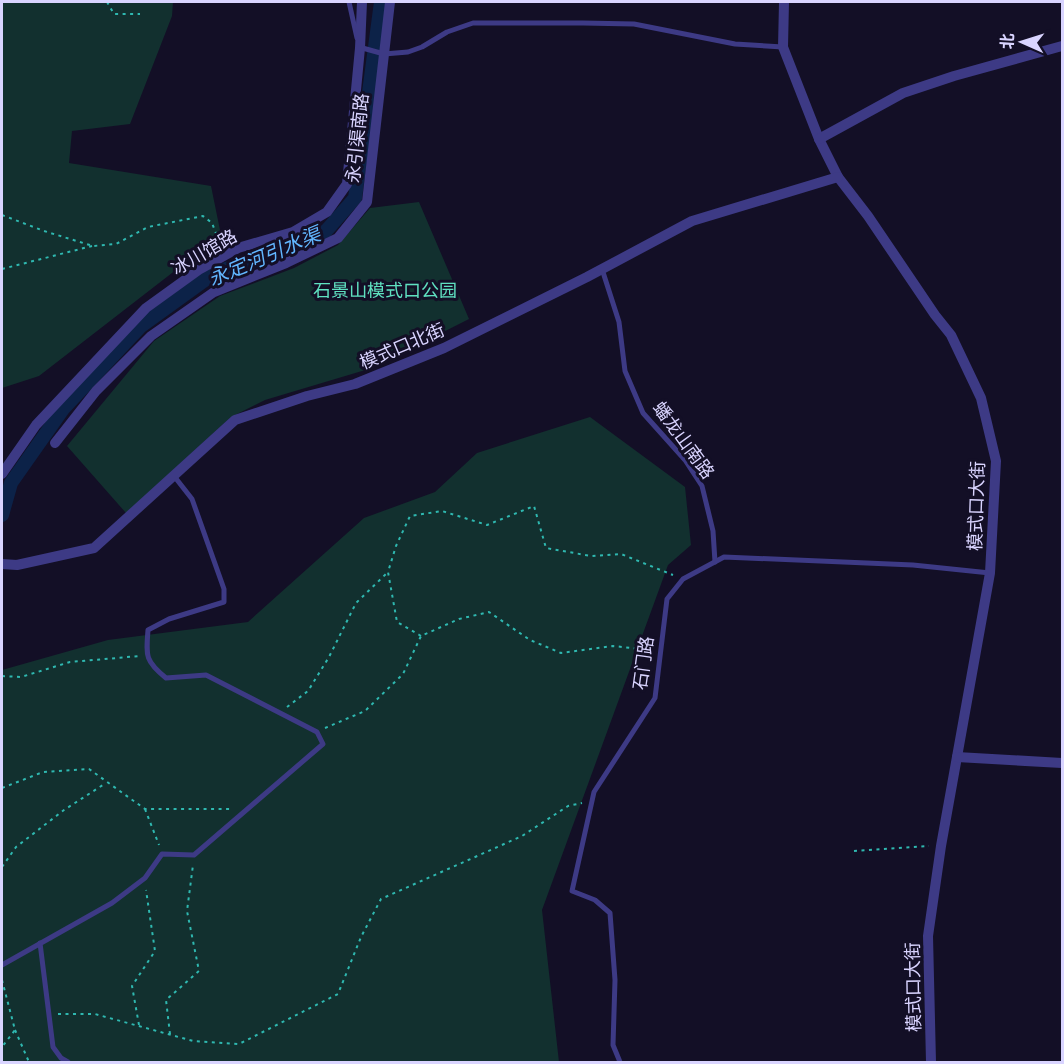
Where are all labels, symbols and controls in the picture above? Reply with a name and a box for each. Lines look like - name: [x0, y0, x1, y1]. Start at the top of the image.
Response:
- north arrow: [992, 12, 1052, 72]
- text: 北: [997, 33, 1017, 50]
- street label: 永引渠南路: [341, 92, 373, 184]
- water label: 永定河引水渠: [203, 219, 327, 292]
- street label: 冰川馆路: [167, 224, 241, 280]
- park label: 石景山模式口公园: [313, 279, 457, 302]
- street label: 模式口北街: [356, 318, 448, 374]
- street label: 蟠龙山南路: [648, 397, 720, 483]
- street label: 模式口大街: [963, 461, 989, 551]
- street label: 石门路: [628, 635, 658, 691]
- street label: 模式口大街: [901, 942, 925, 1032]

